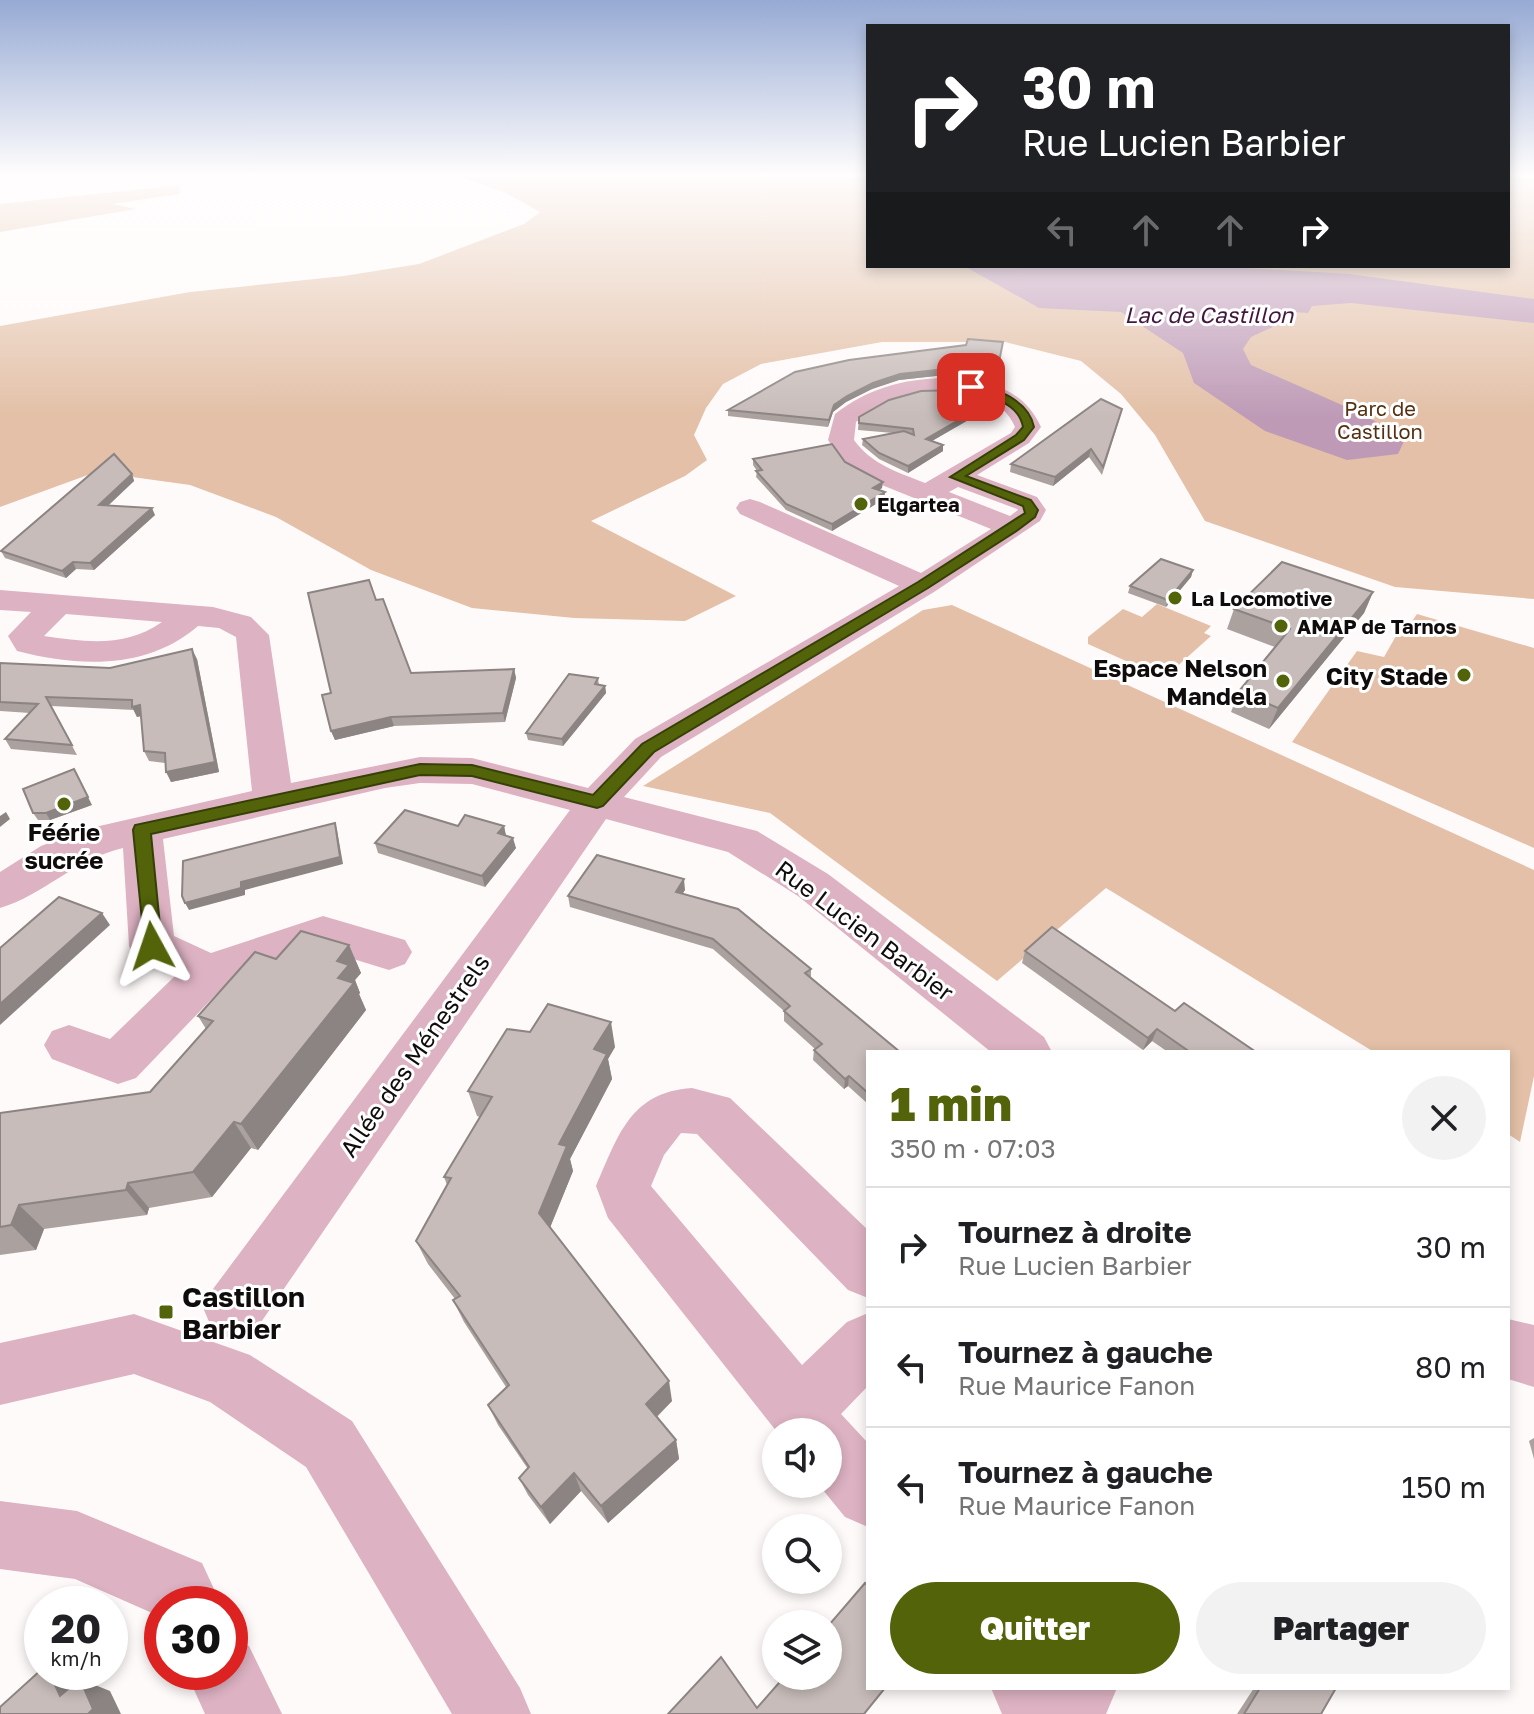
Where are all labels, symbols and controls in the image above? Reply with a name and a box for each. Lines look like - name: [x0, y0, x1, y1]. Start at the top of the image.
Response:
- text: 30 m: [1022, 53, 1156, 120]
- icon: right: [890, 56, 994, 160]
- text: Rue Lucien Barbier: [1022, 121, 1346, 164]
- icon: left: [1040, 208, 1084, 252]
- icon: ahead: [1124, 208, 1168, 252]
- icon: ahead: [1208, 208, 1252, 252]
- icon: right: [1292, 208, 1336, 252]
- water label: Lac de Castillon: [1125, 301, 1295, 328]
- pin: [937, 353, 1005, 421]
- icon: arrive: [949, 365, 993, 409]
- park label: Parc de Castillon: [1337, 396, 1423, 443]
- place label: Elgartea: [877, 492, 960, 516]
- marker: Elgartea: [852, 495, 870, 513]
- place label: La Locomotive: [1191, 586, 1333, 610]
- marker: La Locomotive: [1166, 589, 1184, 607]
- place label: AMAP de Tarnos: [1297, 614, 1457, 638]
- marker: AMAP de Tarnos: [1272, 617, 1290, 635]
- place label: Espace Nelson Mandela: [1093, 653, 1267, 710]
- place label: City Stade: [1326, 661, 1448, 690]
- marker: City Stade: [1455, 666, 1473, 684]
- marker: Espace Nelson Mandela: [1274, 672, 1292, 690]
- marker: Féérie sucrée: [55, 795, 73, 813]
- place label: Féérie sucrée: [25, 817, 103, 874]
- street label: Rue Lucien Barbier: [770, 854, 960, 1006]
- position arrow: [110, 904, 194, 988]
- street label: Allée des Ménestrels: [333, 948, 495, 1162]
- text: 1 min: [890, 1074, 1012, 1132]
- button: close: [1402, 1076, 1486, 1160]
- text: 350 m · 07:03: [890, 1133, 1056, 1164]
- text: Tournez à droite: [958, 1214, 1192, 1250]
- icon: right: [890, 1225, 934, 1269]
- text: 30 m: [1416, 1229, 1486, 1265]
- text: Rue Lucien Barbier: [958, 1250, 1192, 1281]
- place label: Castillon Barbier: [182, 1280, 305, 1345]
- marker: Castillon Barbier: [157, 1303, 175, 1321]
- text: Tournez à gauche: [958, 1334, 1213, 1370]
- icon: left: [890, 1345, 934, 1389]
- text: 80 m: [1415, 1349, 1486, 1385]
- text: Rue Maurice Fanon: [958, 1370, 1195, 1401]
- map controls: [762, 1418, 842, 1690]
- button: sound: [762, 1418, 842, 1498]
- text: Tournez à gauche: [958, 1454, 1213, 1490]
- icon: left: [890, 1465, 934, 1509]
- text: 150 m: [1401, 1469, 1486, 1505]
- text: Rue Maurice Fanon: [958, 1490, 1195, 1521]
- button: search: [762, 1514, 842, 1594]
- button: Quitter: [890, 1582, 1180, 1674]
- button: Partager: [1196, 1582, 1486, 1674]
- speed limit sign: 30: [144, 1586, 248, 1690]
- text: 20: [51, 1604, 101, 1652]
- button: layers: [762, 1610, 842, 1690]
- text: km/h: [51, 1646, 101, 1670]

